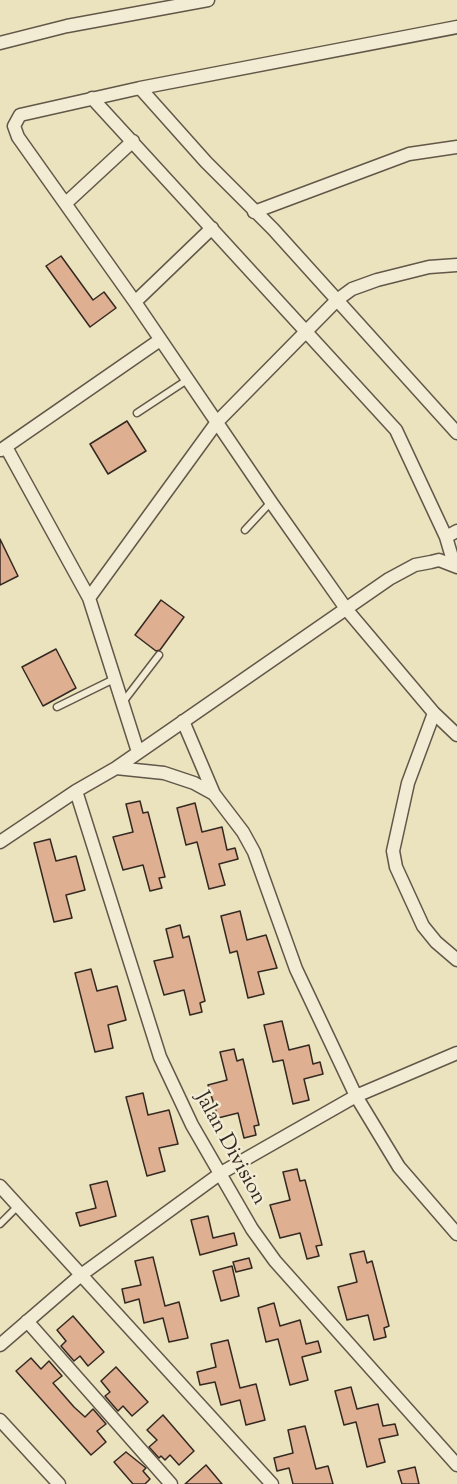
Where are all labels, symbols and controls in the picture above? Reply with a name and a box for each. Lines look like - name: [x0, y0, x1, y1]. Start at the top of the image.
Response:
- street label: Jalan Division: [188, 1088, 270, 1210]

